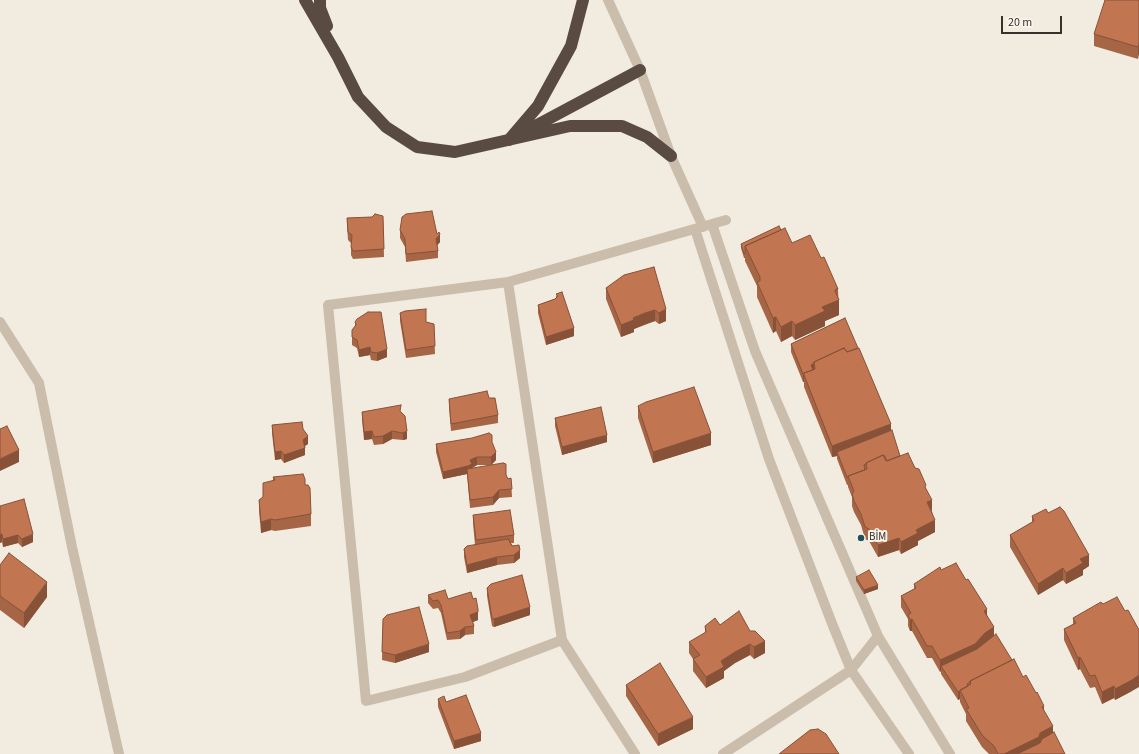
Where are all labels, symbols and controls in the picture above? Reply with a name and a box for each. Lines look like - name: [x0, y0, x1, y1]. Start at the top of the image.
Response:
- scale bar: [1003, 8, 1064, 34]
- text: 20 m: [1008, 14, 1032, 31]
- place label: BİM: [869, 531, 886, 545]
- marker: BİM: [856, 533, 866, 543]

